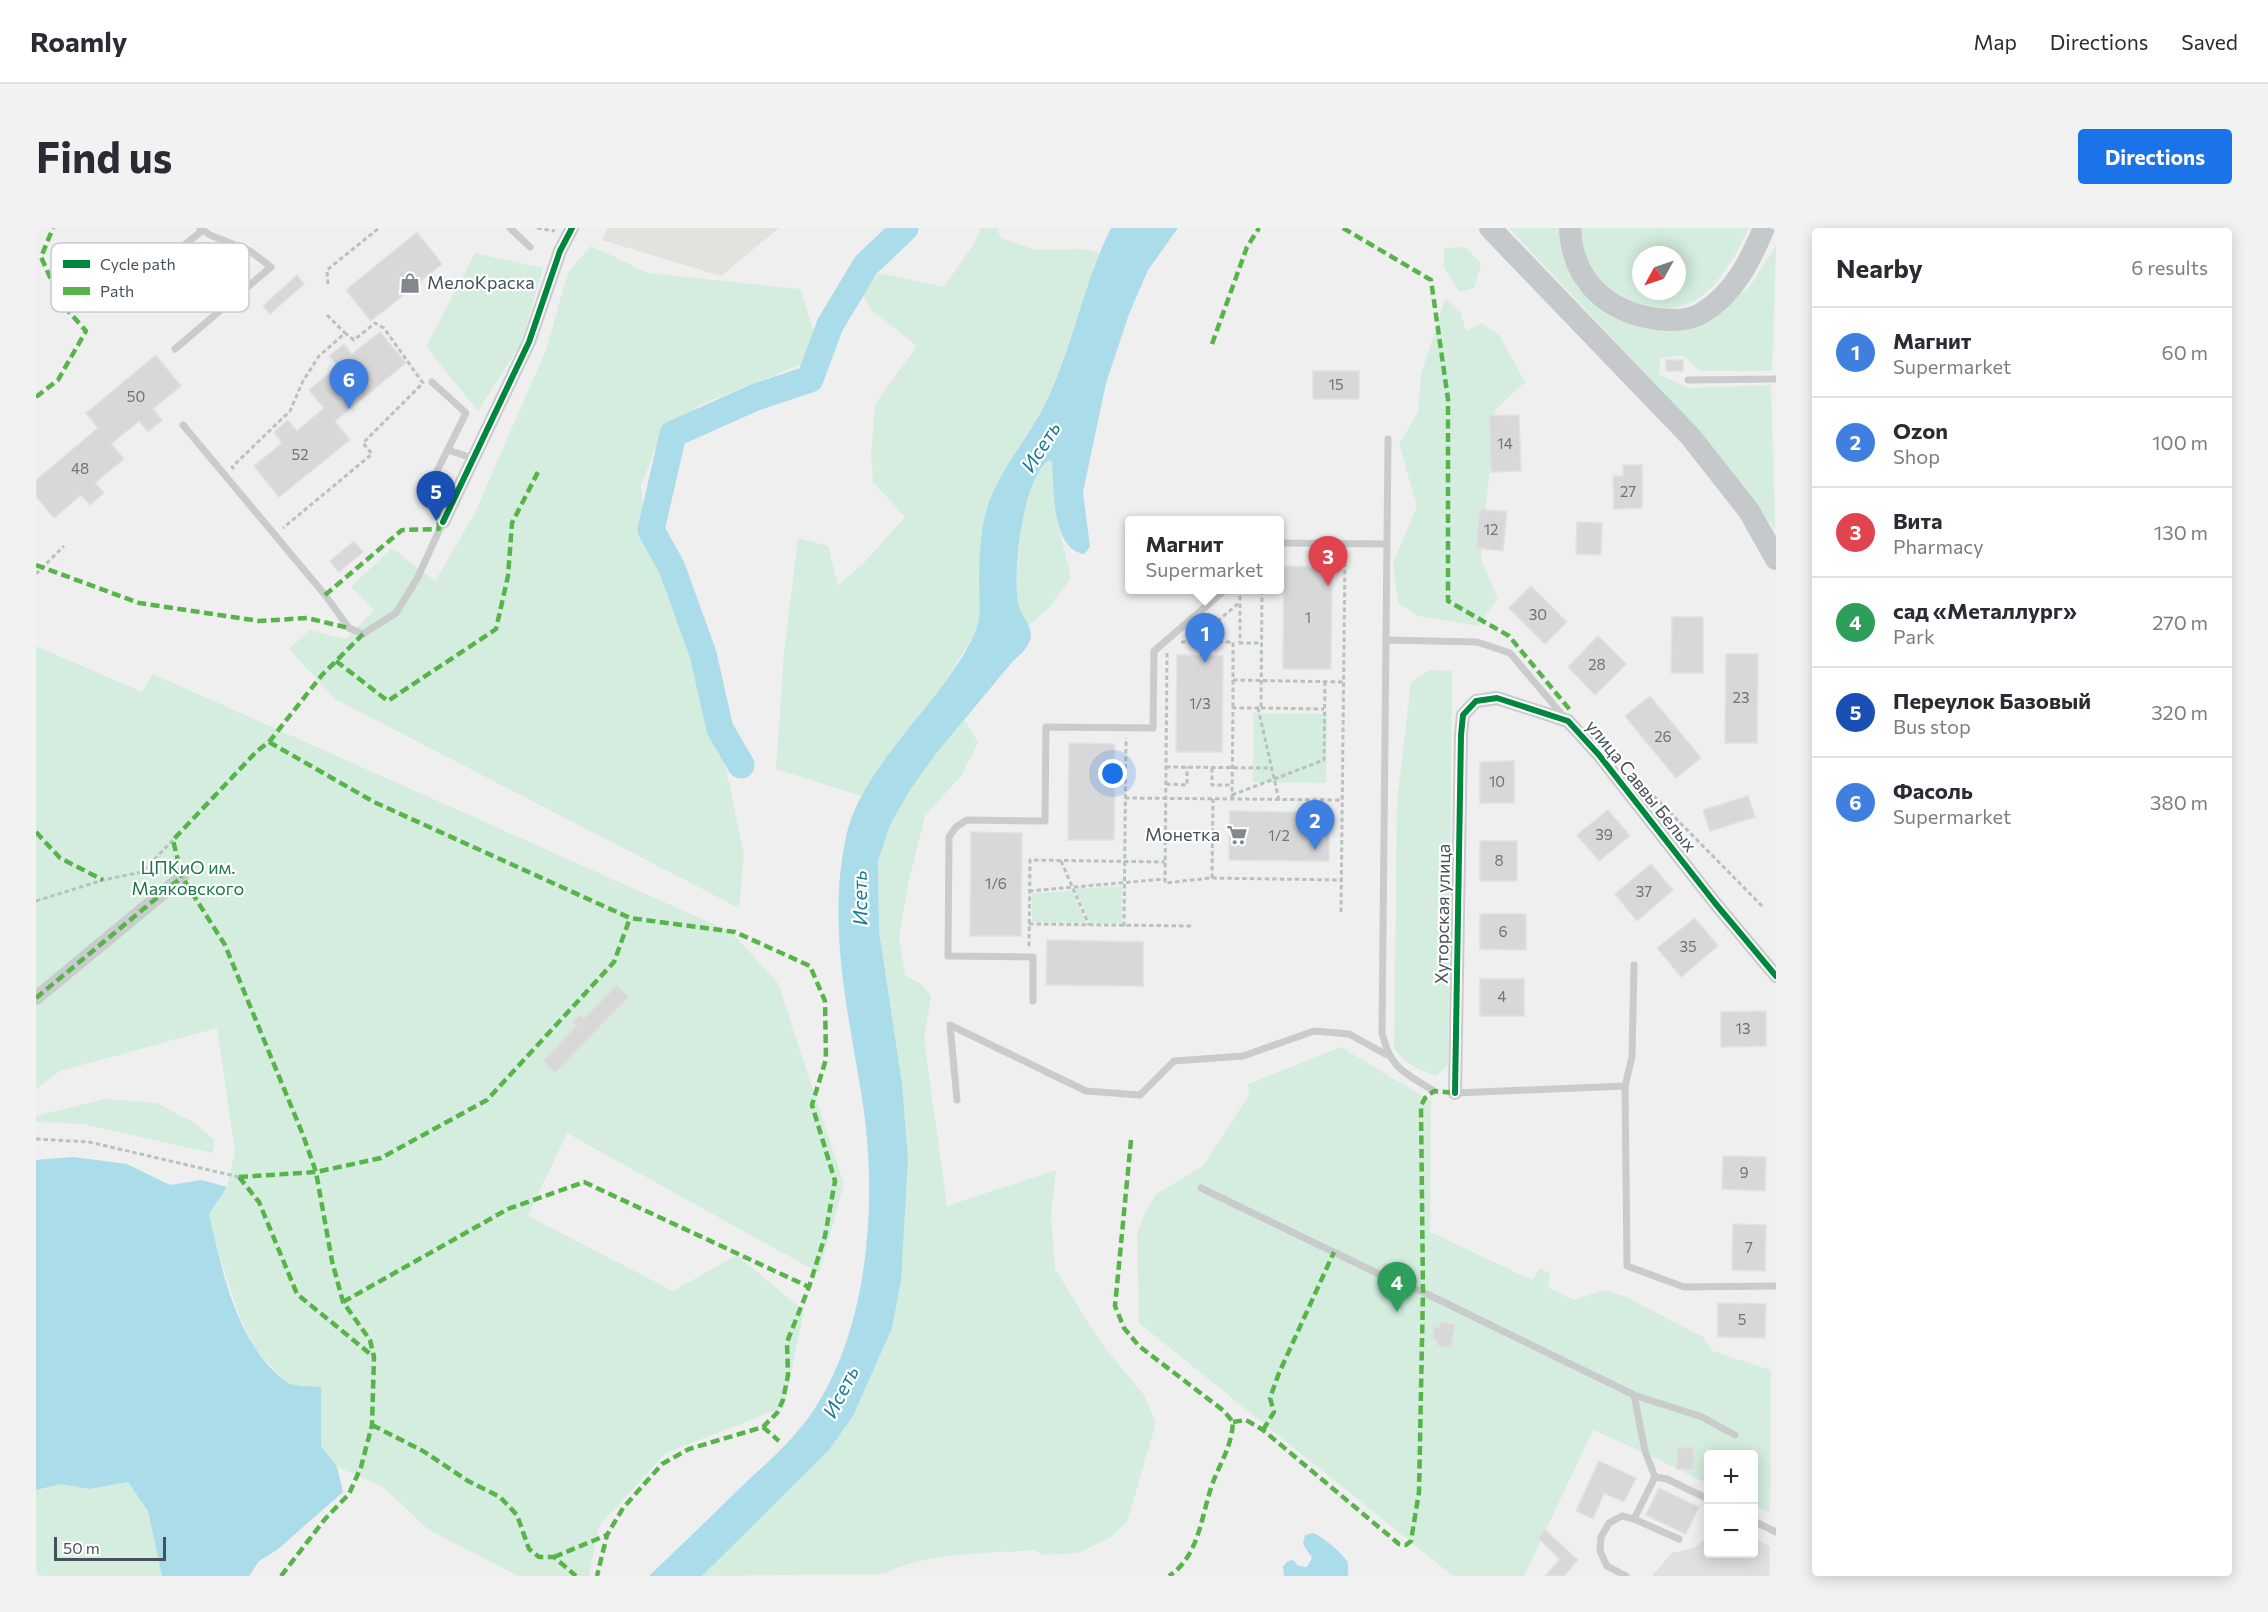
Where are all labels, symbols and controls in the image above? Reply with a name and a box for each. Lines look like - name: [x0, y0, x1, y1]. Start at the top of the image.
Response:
- text: Roamly: [30, 24, 127, 58]
- text: Map: [1974, 29, 2017, 54]
- text: Directions: [2050, 29, 2148, 54]
- text: Saved: [2181, 29, 2238, 54]
- button: Directions: [2078, 129, 2232, 184]
- text: Find us: [36, 130, 172, 182]
- legend: [51, 243, 249, 312]
- north arrow: [1632, 246, 1686, 300]
- text: Nearby: [1836, 252, 1923, 283]
- text: Cycle path: [100, 254, 176, 273]
- text: 6 results: [2131, 255, 2208, 279]
- shop icon: МелоКраска: [398, 271, 422, 295]
- place label: МелоКраска: [427, 271, 535, 293]
- text: Path: [100, 281, 134, 300]
- text: Магнит: [1893, 327, 1971, 354]
- text: 1: [1851, 340, 1860, 364]
- text: 60 m: [2162, 340, 2208, 364]
- text: Supermarket: [1893, 354, 2011, 378]
- pin: 6: [330, 360, 368, 409]
- house number: 15: [1328, 375, 1344, 393]
- house number: 50: [127, 387, 145, 405]
- water label: Исеть: [1015, 417, 1065, 476]
- text: Ozon: [1893, 417, 1948, 444]
- text: 2: [1850, 430, 1861, 454]
- text: 100 m: [2152, 430, 2208, 454]
- house number: 14: [1497, 434, 1513, 452]
- text: Shop: [1893, 444, 1940, 468]
- house number: 52: [292, 445, 308, 463]
- house number: 48: [71, 459, 89, 477]
- pin: 5: [416, 472, 456, 521]
- house number: 27: [1620, 482, 1636, 500]
- text: Вита: [1893, 507, 1942, 534]
- popup: [1125, 516, 1284, 594]
- house number: 12: [1484, 520, 1498, 538]
- text: 3: [1850, 520, 1861, 544]
- text: 130 m: [2154, 520, 2208, 544]
- text: Магнит: [1145, 530, 1224, 557]
- text: Pharmacy: [1893, 534, 1984, 558]
- pin: 3: [1308, 536, 1348, 586]
- text: Supermarket: [1145, 557, 1264, 581]
- text: сад «Металлург»: [1893, 597, 2077, 624]
- house number: 30: [1529, 605, 1547, 623]
- house number: 1: [1305, 608, 1311, 626]
- text: 4: [1849, 610, 1862, 634]
- text: 270 m: [2152, 610, 2208, 634]
- pin: 1: [1186, 614, 1224, 663]
- text: Park: [1893, 624, 1935, 648]
- house number: 28: [1588, 655, 1606, 673]
- text: Переулок Базовый: [1893, 687, 2091, 714]
- house number: 23: [1733, 688, 1749, 706]
- house number: 1/3: [1189, 694, 1211, 712]
- text: 5: [1850, 700, 1861, 724]
- text: 320 m: [2151, 700, 2208, 724]
- text: Bus stop: [1893, 714, 1971, 738]
- street label: улица Саввы Белых: [1582, 715, 1702, 856]
- house number: 26: [1654, 727, 1672, 745]
- your location: [1098, 759, 1127, 788]
- house number: 10: [1489, 772, 1505, 790]
- text: Фасоль: [1893, 777, 1973, 804]
- text: 6: [1849, 790, 1862, 814]
- text: 380 m: [2150, 790, 2208, 814]
- pin: 2: [1296, 800, 1334, 850]
- text: Supermarket: [1893, 804, 2011, 828]
- place label: Монетка: [1145, 823, 1220, 845]
- supermarket icon: Монетка: [1225, 823, 1249, 847]
- house number: 39: [1595, 825, 1613, 843]
- house number: 1/2: [1268, 826, 1290, 844]
- street label: Хуторская улица: [1430, 844, 1454, 984]
- house number: 8: [1494, 851, 1504, 869]
- park label: ЦПКиО им. Маяковского: [132, 856, 244, 899]
- water label: Исеть: [847, 870, 871, 926]
- house number: 1/6: [985, 874, 1007, 892]
- house number: 37: [1636, 882, 1652, 900]
- house number: 6: [1498, 922, 1508, 940]
- house number: 35: [1679, 937, 1697, 955]
- house number: 4: [1498, 987, 1507, 1005]
- house number: 13: [1736, 1019, 1750, 1037]
- house number: 9: [1739, 1163, 1749, 1181]
- house number: 7: [1745, 1238, 1753, 1256]
- pin: 4: [1378, 1262, 1416, 1312]
- house number: 5: [1738, 1310, 1746, 1328]
- water label: Исеть: [817, 1361, 863, 1422]
- map controls: [1704, 1450, 1758, 1558]
- button: +: [1704, 1450, 1758, 1504]
- button: −: [1704, 1504, 1758, 1558]
- scale bar: [54, 1534, 166, 1562]
- text: 50 m: [63, 1538, 100, 1557]

